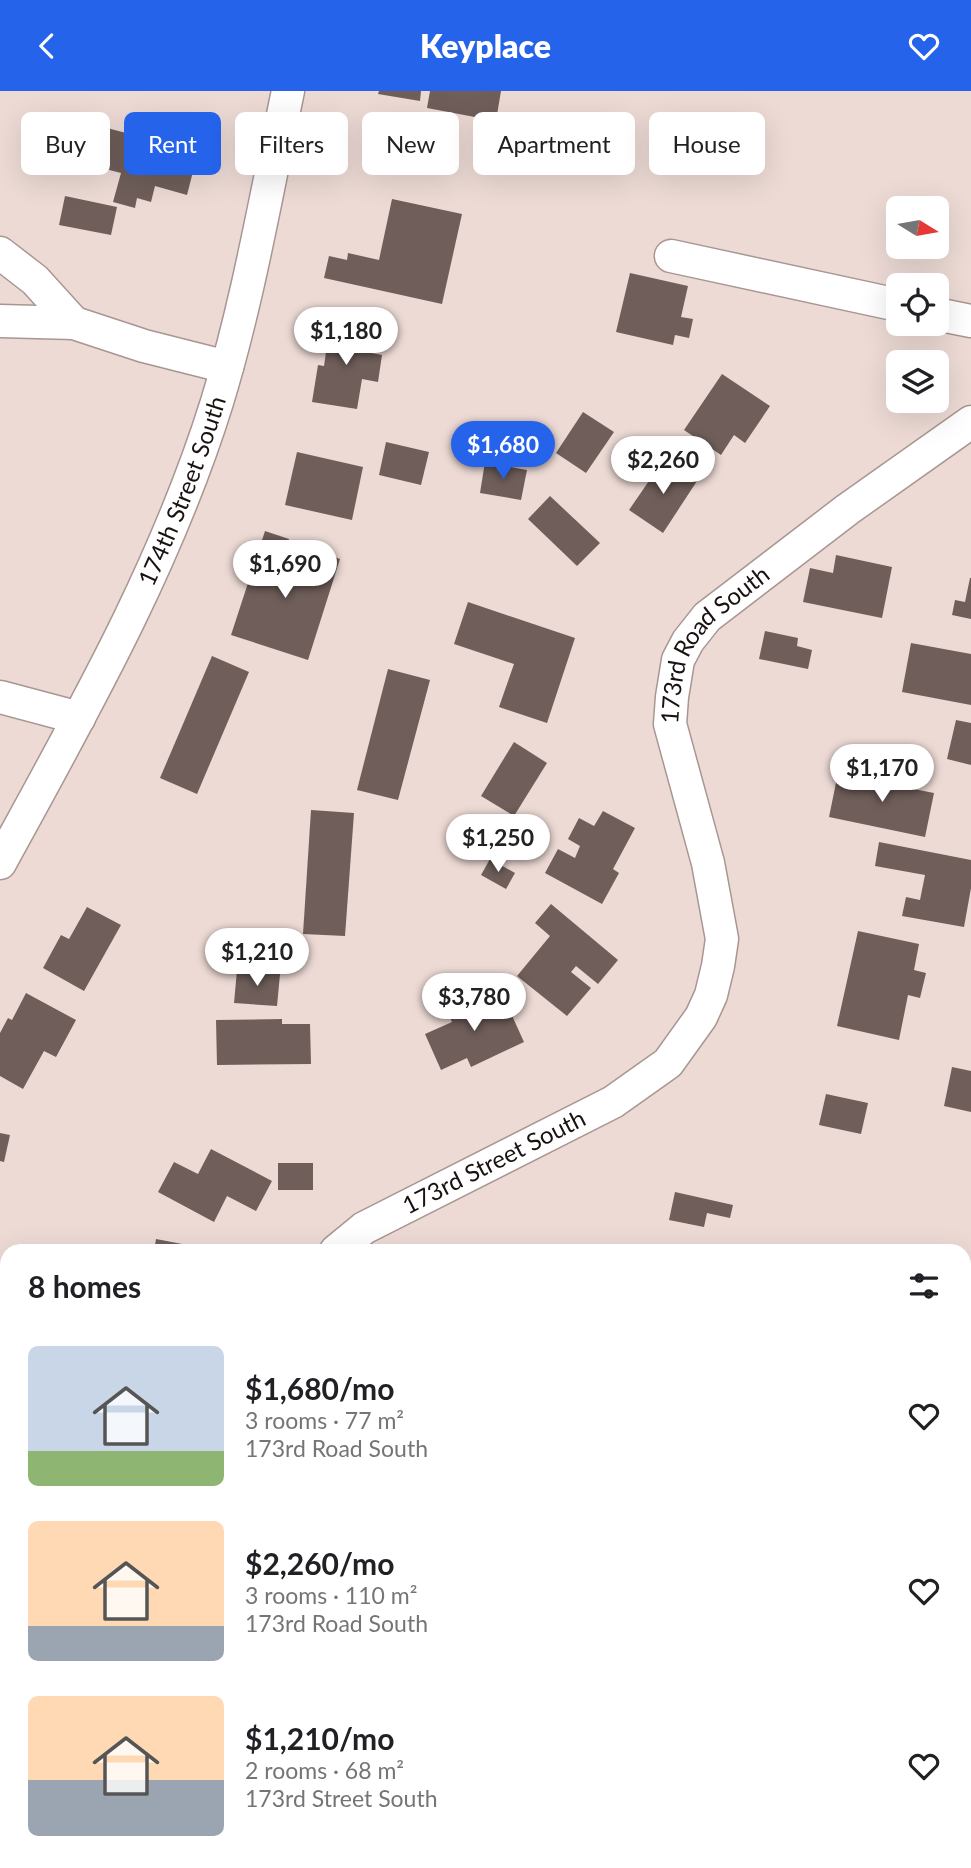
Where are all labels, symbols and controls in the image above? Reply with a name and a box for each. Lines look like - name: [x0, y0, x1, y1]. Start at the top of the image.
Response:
- text: Keyplace: [420, 26, 551, 65]
- icon: back: [28, 27, 66, 65]
- icon: heart: [905, 27, 943, 65]
- chip: Buy: [21, 112, 110, 175]
- chip: Rent: [124, 112, 221, 175]
- chip: Filters: [235, 112, 348, 175]
- chip: New: [362, 112, 459, 175]
- chip: Apartment: [473, 112, 635, 175]
- chip: House: [649, 112, 765, 175]
- north arrow: [886, 196, 948, 259]
- map controls: [886, 196, 949, 413]
- button: locate: [886, 273, 949, 336]
- pin: $1,180: [289, 307, 403, 367]
- text: $1,180: [310, 316, 382, 344]
- button: layers: [886, 350, 949, 413]
- street label: 174th Street South: [131, 392, 231, 590]
- pin: $1,680: [446, 421, 560, 481]
- text: $1,680: [467, 430, 539, 458]
- pin: $2,260: [606, 437, 720, 496]
- text: $2,260: [627, 445, 699, 473]
- pin: $1,690: [228, 540, 342, 600]
- text: $1,690: [249, 549, 321, 577]
- street label: 173rd Road South: [654, 559, 774, 724]
- pin: $1,170: [825, 745, 939, 804]
- text: $1,170: [846, 753, 918, 781]
- pin: $1,250: [441, 815, 555, 874]
- text: $1,250: [462, 823, 534, 851]
- pin: $1,210: [200, 929, 314, 988]
- text: $1,210: [221, 937, 293, 965]
- pin: $3,780: [417, 974, 531, 1033]
- text: $3,780: [438, 982, 510, 1010]
- street label: 173rd Street South: [397, 1103, 590, 1219]
- icon: filters: [905, 1267, 943, 1305]
- text: 8 homes: [28, 1268, 141, 1304]
- text: $1,680/mo: [245, 1370, 394, 1406]
- icon: home: [84, 1374, 168, 1458]
- icon: heart: [905, 1397, 943, 1435]
- text: 3 rooms · 77 m²: [245, 1406, 404, 1434]
- text: 173rd Road South: [245, 1434, 428, 1462]
- text: $2,260/mo: [245, 1545, 394, 1581]
- icon: home: [84, 1549, 168, 1633]
- icon: heart: [905, 1572, 943, 1610]
- text: 3 rooms · 110 m²: [245, 1581, 417, 1609]
- text: 173rd Road South: [245, 1609, 428, 1637]
- text: $1,210/mo: [245, 1720, 394, 1756]
- icon: home: [84, 1724, 168, 1808]
- icon: heart: [905, 1747, 943, 1785]
- text: 2 rooms · 68 m²: [245, 1756, 404, 1784]
- text: 173rd Street South: [245, 1784, 438, 1812]

